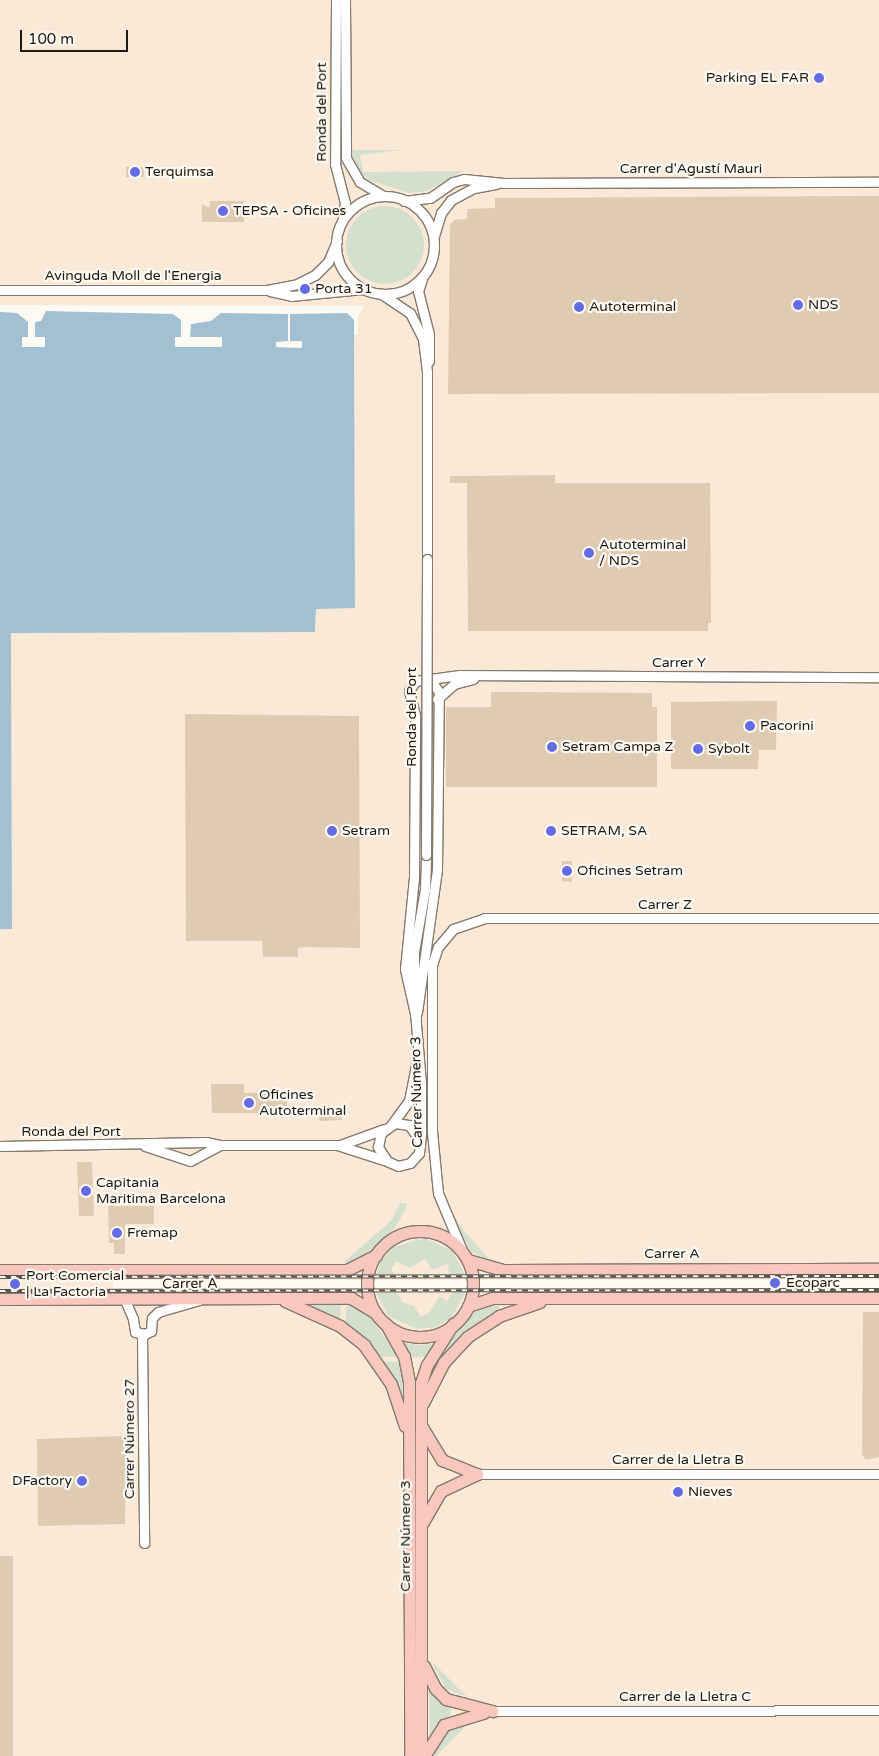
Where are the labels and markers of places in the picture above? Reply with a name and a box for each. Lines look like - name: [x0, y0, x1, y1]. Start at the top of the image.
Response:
- place label: Parking EL FAR: [706, 70, 809, 86]
- marker: Parking EL FAR: [813, 72, 825, 84]
- place label: Terquimsa: [145, 164, 214, 180]
- marker: Terquimsa: [129, 166, 141, 178]
- place label: TEPSA - Oficines: [233, 203, 346, 219]
- marker: TEPSA - Oficines: [217, 205, 229, 217]
- place label: Porta 31: [315, 281, 373, 297]
- marker: Porta 31: [299, 283, 311, 295]
- place label: NDS: [808, 297, 838, 313]
- place label: Autoterminal: [589, 299, 676, 315]
- marker: NDS: [792, 299, 804, 311]
- marker: Autoterminal: [573, 301, 585, 313]
- place label: Autoterminal / NDS: [599, 537, 686, 570]
- marker: Autoterminal / NDS: [583, 547, 595, 559]
- place label: Pacorini: [760, 718, 814, 734]
- marker: Pacorini: [744, 720, 756, 732]
- place label: Setram Campa Z: [562, 739, 673, 755]
- marker: Setram Campa Z: [546, 741, 558, 753]
- place label: Sybolt: [708, 741, 750, 757]
- marker: Sybolt: [692, 743, 704, 755]
- place label: Setram: [342, 823, 390, 839]
- place label: SETRAM, SA: [561, 823, 647, 839]
- marker: Setram: [326, 825, 338, 837]
- marker: SETRAM, SA: [545, 825, 557, 837]
- place label: Oficines Setram: [577, 863, 683, 879]
- marker: Oficines Setram: [561, 865, 573, 877]
- place label: Oficines Autoterminal: [259, 1087, 346, 1120]
- marker: Oficines Autoterminal: [243, 1097, 255, 1109]
- place label: Capitania Maritima Barcelona: [96, 1175, 226, 1208]
- marker: Capitania Maritima Barcelona: [80, 1185, 92, 1197]
- place label: Fremap: [127, 1225, 178, 1241]
- marker: Fremap: [111, 1227, 123, 1239]
- place label: Port Comercial | La Factoria: [26, 1268, 124, 1300]
- place label: Ecoparc: [786, 1275, 840, 1291]
- marker: Ecoparc: [768, 1276, 782, 1290]
- marker: Port Comercial | La Factoria: [8, 1277, 22, 1291]
- place label: DFactory: [12, 1473, 72, 1489]
- marker: DFactory: [76, 1475, 88, 1487]
- place label: Nieves: [688, 1484, 732, 1500]
- marker: Nieves: [672, 1486, 684, 1498]

